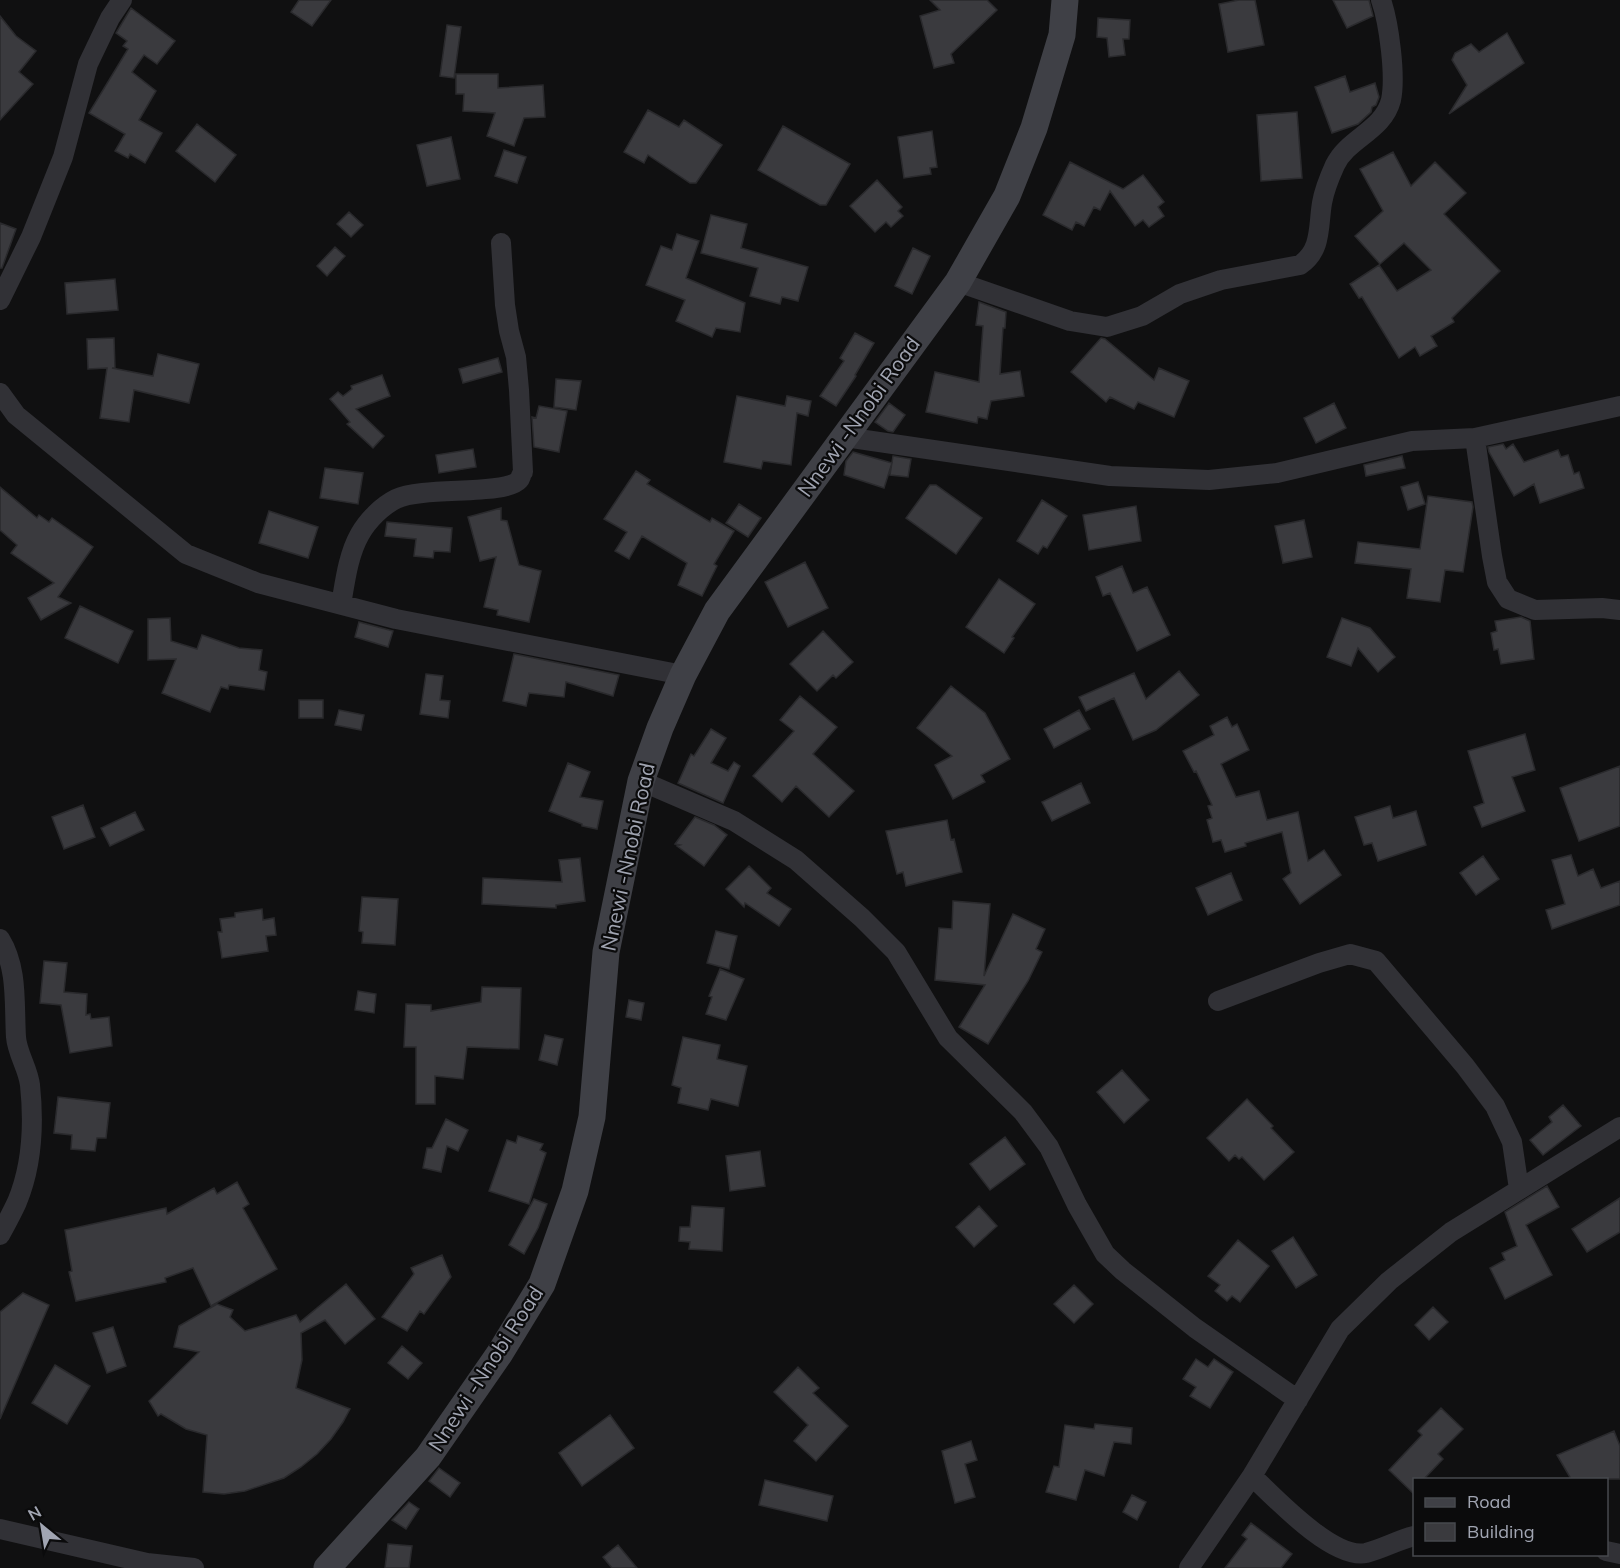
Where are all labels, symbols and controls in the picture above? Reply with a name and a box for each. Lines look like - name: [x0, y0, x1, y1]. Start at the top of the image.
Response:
- street label: Nnewi -Nnobi Road: [791, 331, 925, 502]
- street label: Nnewi -Nnobi Road: [594, 760, 660, 953]
- street label: Nnewi -Nnobi Road: [422, 1281, 548, 1456]
- legend: [1413, 1478, 1608, 1556]
- text: Road: [1467, 1490, 1511, 1513]
- north arrow: [12, 1496, 72, 1556]
- text: N: [24, 1501, 45, 1525]
- text: Building: [1467, 1520, 1535, 1543]

